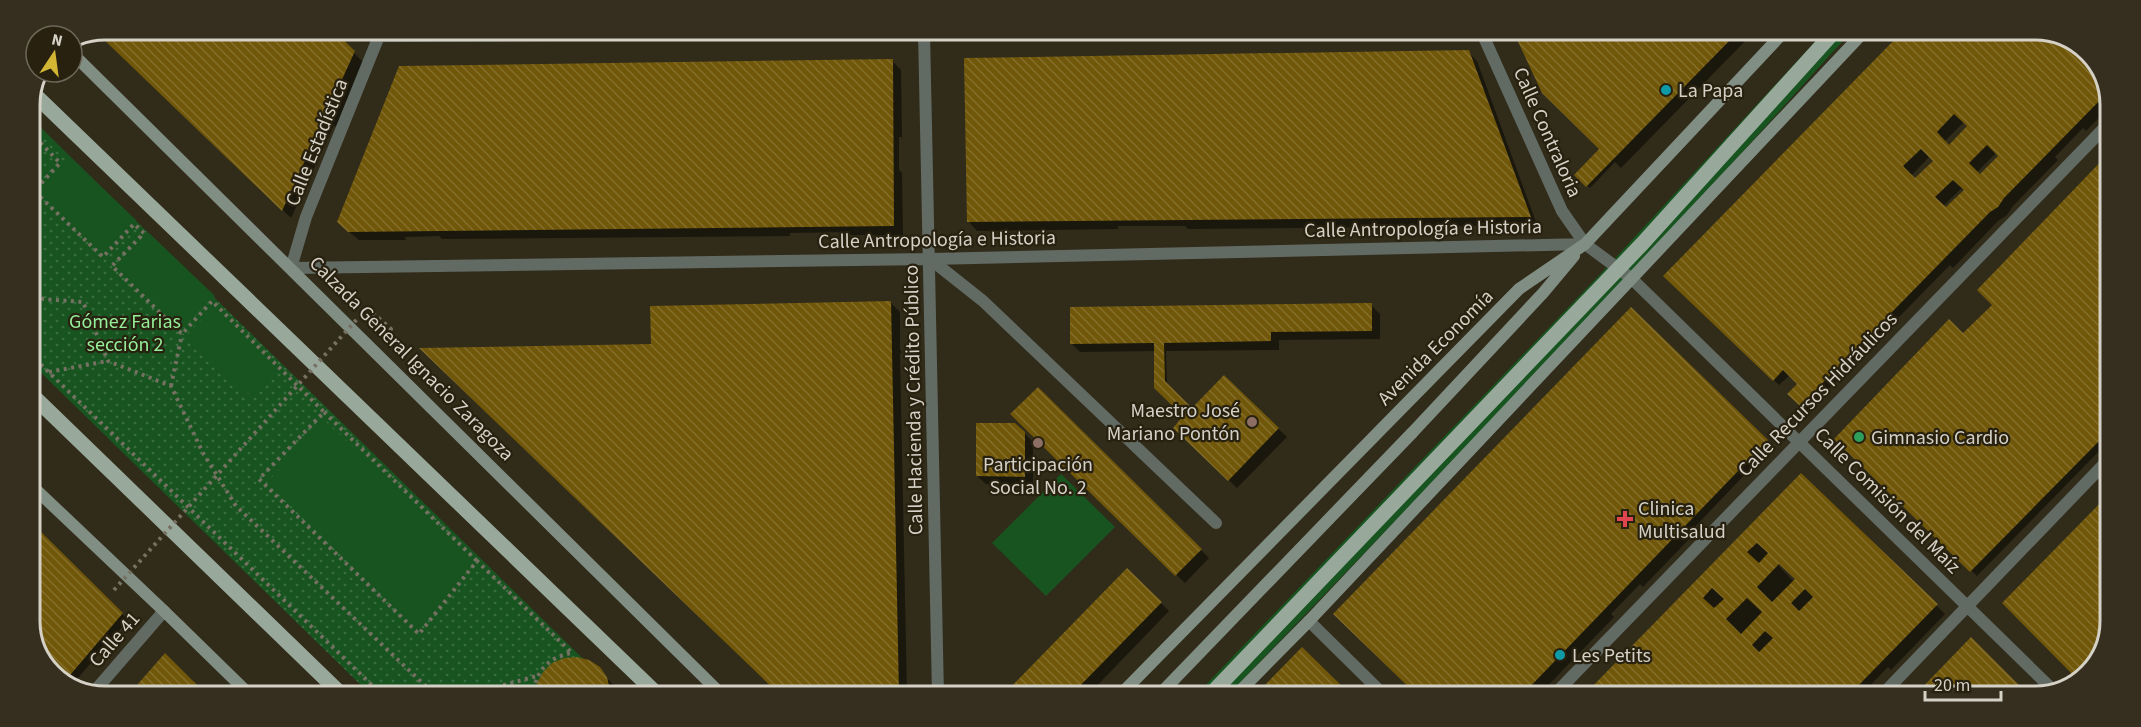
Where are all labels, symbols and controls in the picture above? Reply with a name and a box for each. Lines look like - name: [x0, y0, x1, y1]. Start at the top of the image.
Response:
- north arrow: [24, 24, 84, 84]
- text: N: [49, 28, 65, 52]
- street label: Calle Contraloria: [1506, 63, 1588, 202]
- street label: Calle Estadística: [279, 74, 355, 210]
- place label: La Papa: [1678, 77, 1743, 105]
- marker: La Papa: [1659, 83, 1673, 97]
- street label: Calle Antropología e Historia: [1304, 213, 1542, 245]
- street label: Calle Antropología e Historia: [818, 224, 1056, 256]
- street label: Calzada General Ignacio Zaragoza: [303, 250, 520, 467]
- street label: Calle Hacienda y Crédito Público: [898, 265, 930, 535]
- street label: Avenida Economía: [1371, 283, 1500, 412]
- street label: Calle Recursos Hidráulicos: [1731, 306, 1904, 483]
- park label: Gómez Farias sección 2: [69, 308, 181, 359]
- place label: Maestro José Mariano Pontón: [1107, 397, 1240, 448]
- marker: Maestro José Mariano Pontón: [1245, 415, 1259, 429]
- street label: Calle Comisión del Maíz: [1808, 421, 1967, 580]
- place label: Gimnasio Cardio: [1871, 424, 2009, 452]
- marker: Gimnasio Cardio: [1852, 430, 1866, 444]
- marker: Participación Social No. 2: [1031, 436, 1045, 450]
- place label: Participación Social No. 2: [983, 451, 1093, 502]
- place label: Clinica Multisalud: [1638, 495, 1726, 546]
- marker: Clinica Multisalud: [1616, 510, 1634, 528]
- street label: Calle 41: [83, 606, 147, 674]
- place label: Les Petits: [1572, 642, 1651, 670]
- marker: Les Petits: [1553, 648, 1567, 662]
- scale bar: [1925, 664, 2002, 702]
- text: 20 m: [1934, 673, 1970, 698]

